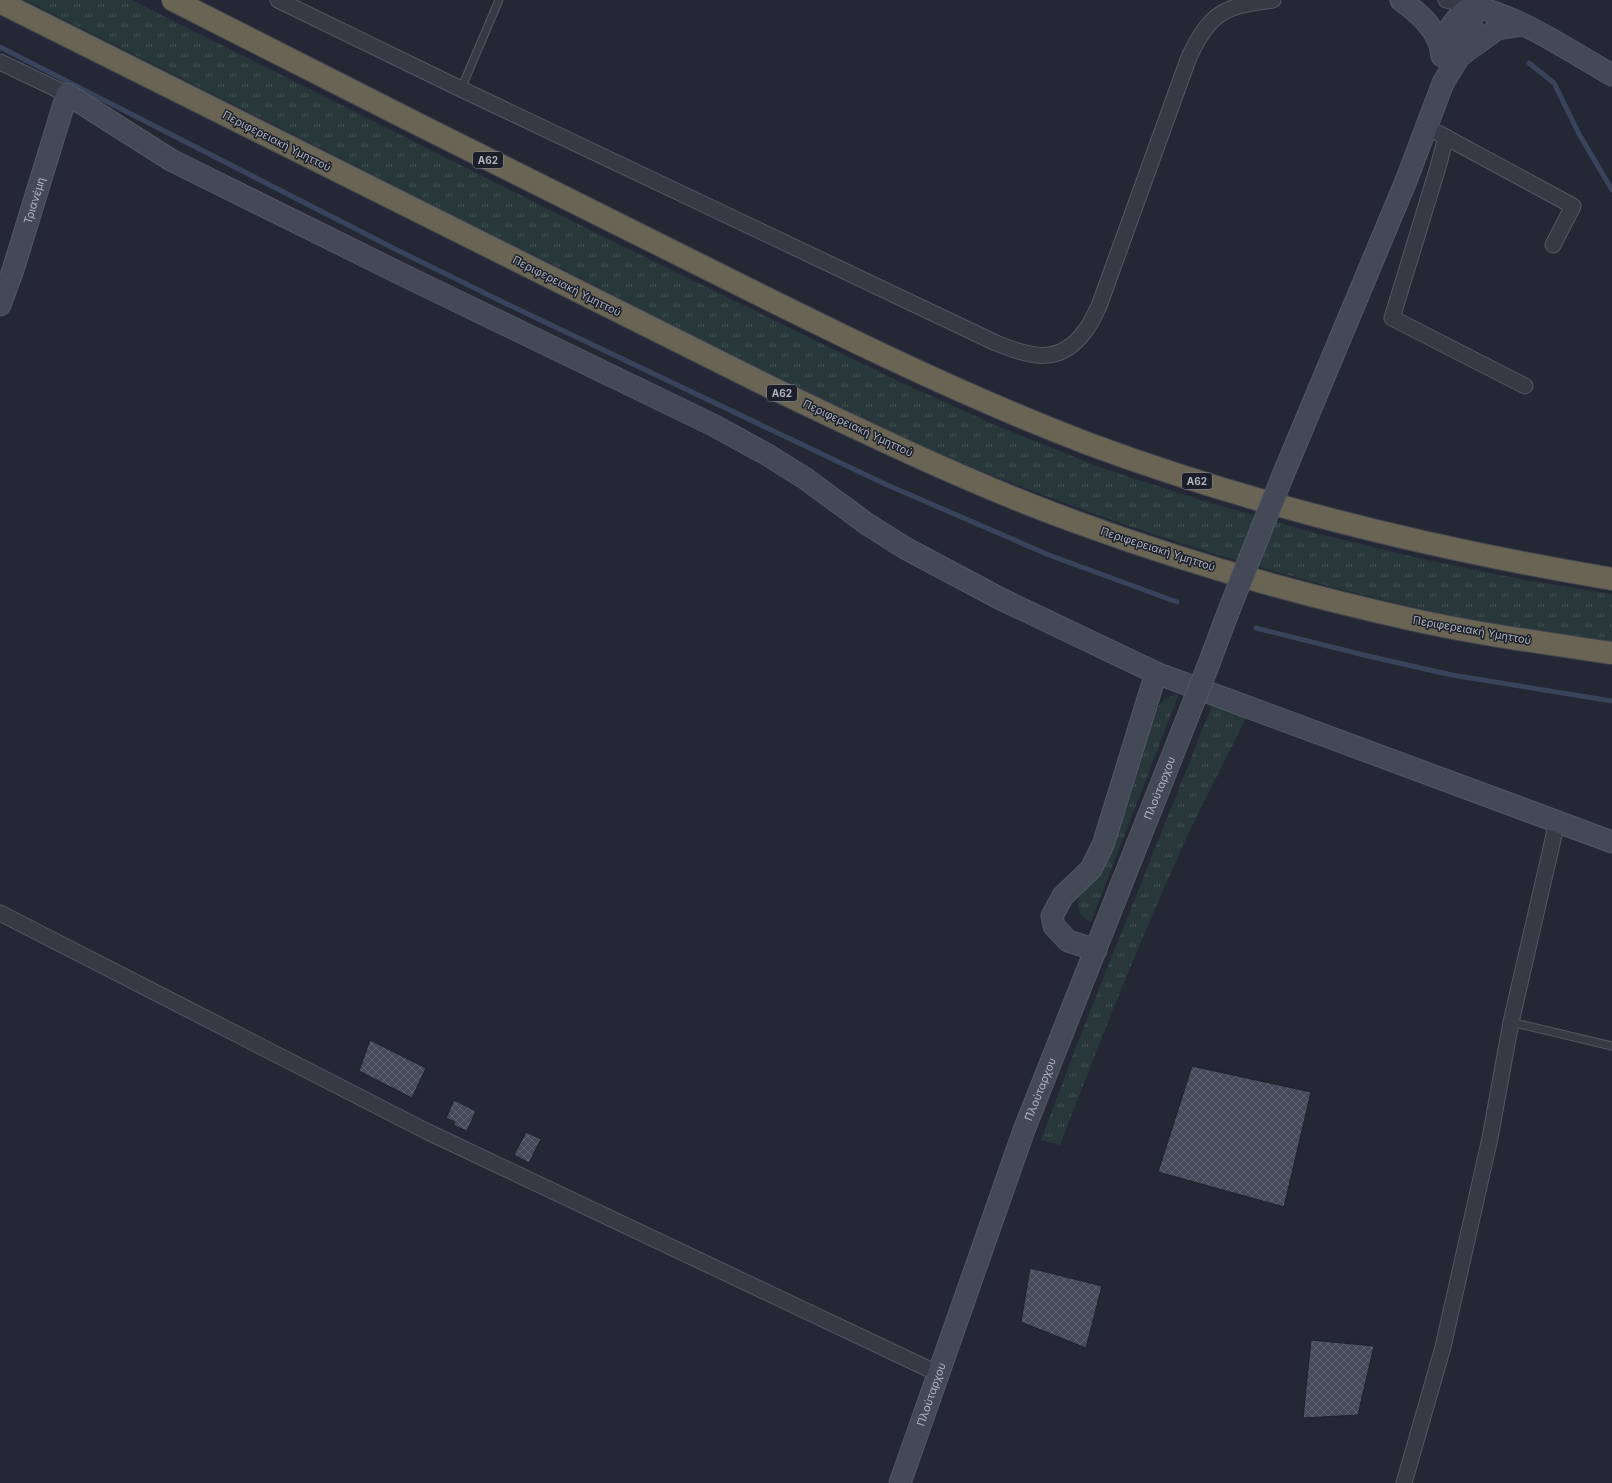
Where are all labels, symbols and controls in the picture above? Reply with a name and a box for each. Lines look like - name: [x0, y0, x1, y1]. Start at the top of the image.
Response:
- street label: Περιφερειακή Υμηττού: [220, 108, 334, 174]
- road number: Α62: [473, 152, 503, 168]
- street label: Τριανέμη: [21, 175, 48, 226]
- street label: Περιφερειακή Υμηττού: [510, 253, 624, 319]
- road number: Α62: [767, 385, 797, 401]
- street label: Περιφερειακή Υμηττού: [801, 396, 915, 460]
- road number: Α62: [1182, 473, 1212, 489]
- street label: Περιφερειακή Υμηττού: [1099, 524, 1217, 574]
- street label: Περιφερειακή Υμηττού: [1412, 613, 1532, 647]
- street label: Πλούταρχου: [1141, 754, 1178, 822]
- street label: Πλούταρχου: [1021, 1056, 1059, 1123]
- street label: Πλούταρχου: [914, 1361, 949, 1428]

